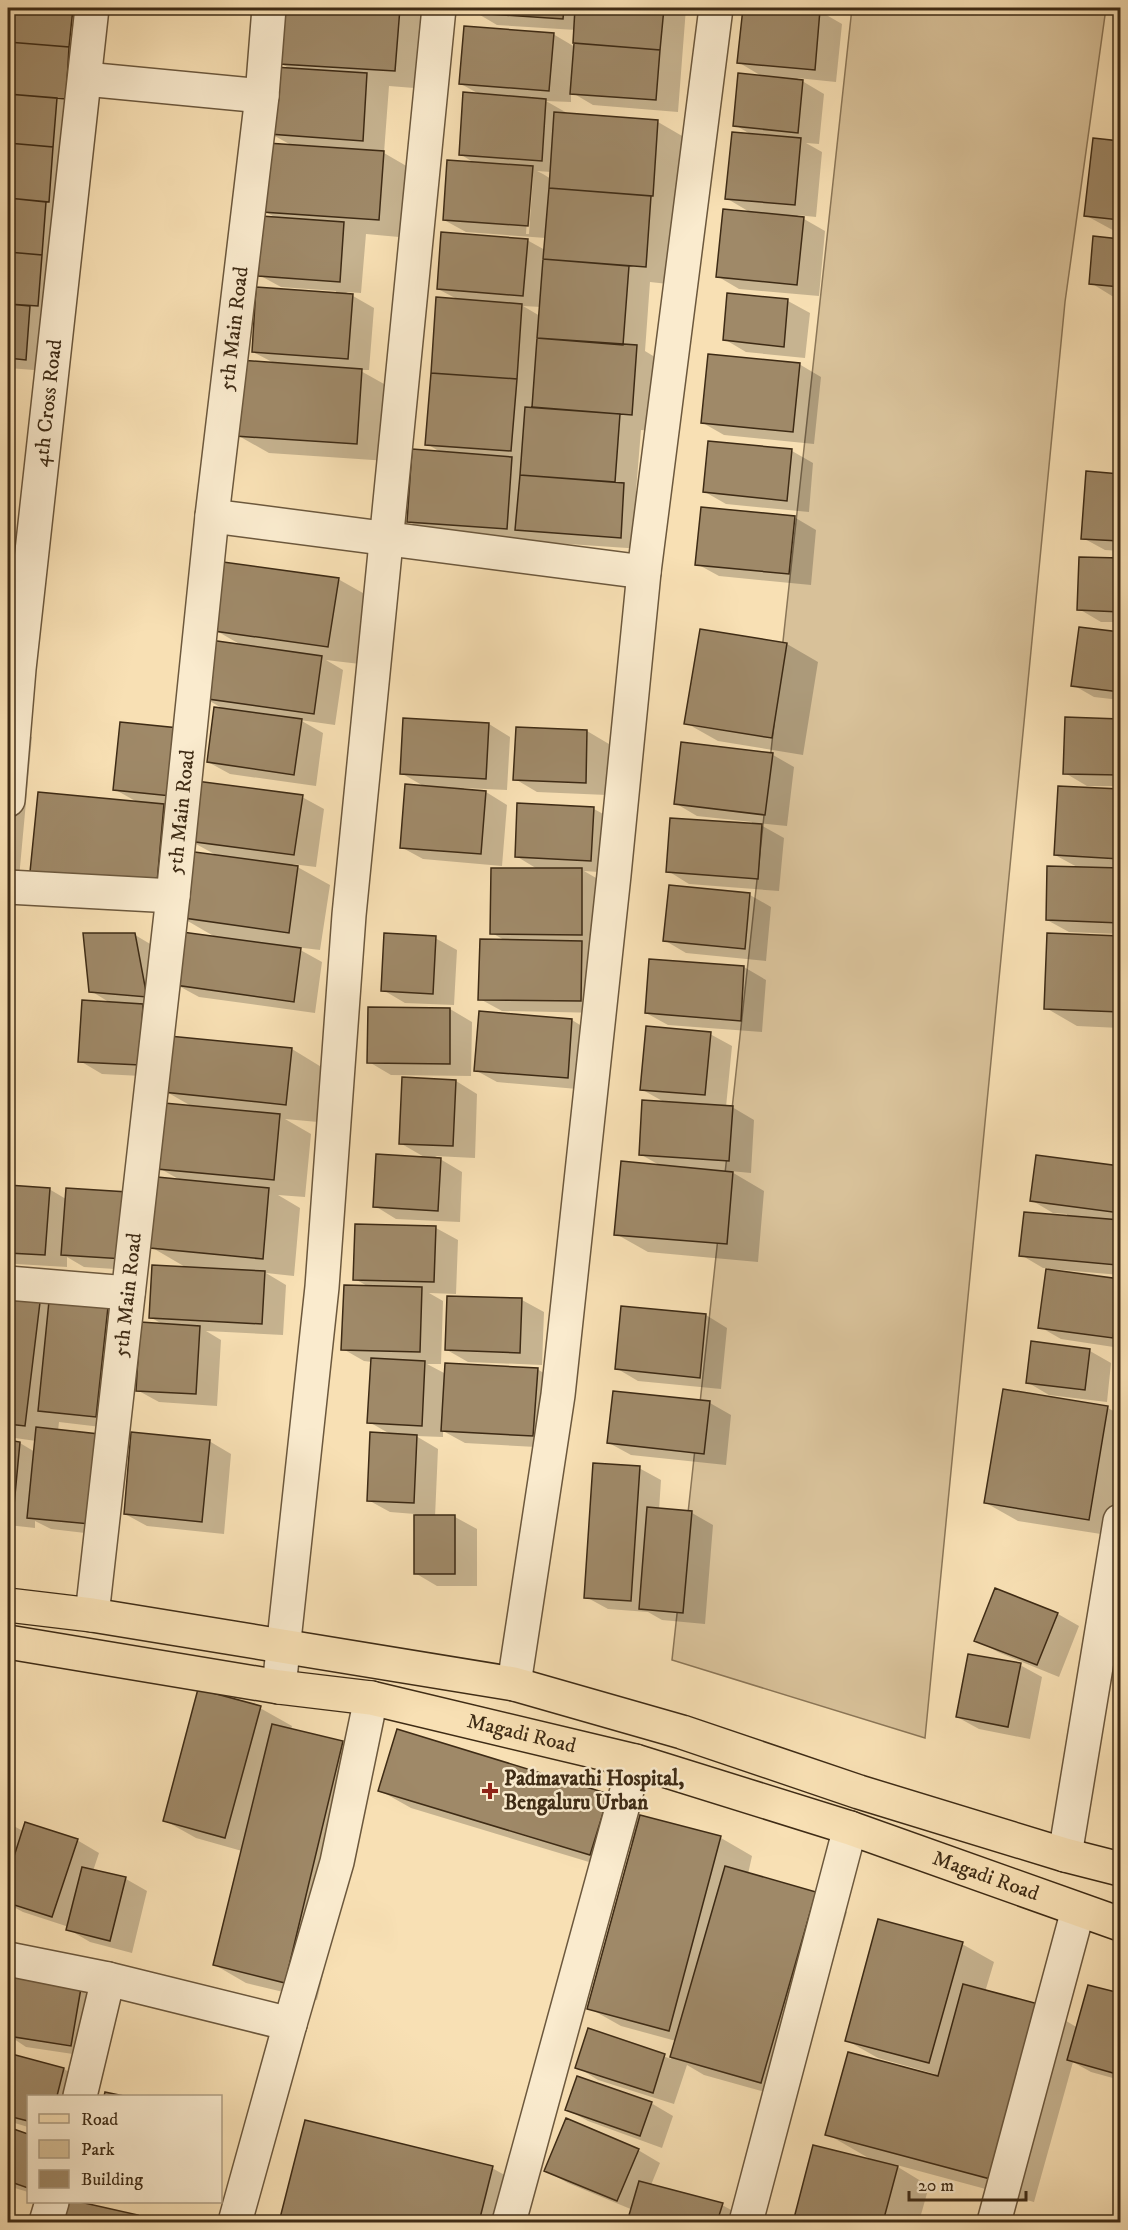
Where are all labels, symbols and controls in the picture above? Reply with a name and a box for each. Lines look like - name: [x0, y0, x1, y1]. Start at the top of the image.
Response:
- street label: 5th Main Road: [214, 265, 255, 393]
- street label: 4th Cross Road: [28, 337, 68, 468]
- street label: 5th Main Road: [162, 748, 201, 876]
- street label: 5th Main Road: [108, 1231, 148, 1359]
- street label: Magadi Road: [464, 1708, 579, 1760]
- place label: Padmavathi Hospital, Bengaluru Urban: [504, 1766, 685, 1816]
- marker: Padmavathi Hospital, Bengaluru Urban: [481, 1782, 499, 1800]
- street label: Magadi Road: [929, 1845, 1043, 1907]
- legend: [27, 2095, 222, 2203]
- text: Road: [81, 2109, 118, 2131]
- text: Park: [81, 2139, 115, 2161]
- scale bar: [909, 2164, 1026, 2202]
- text: Building: [81, 2169, 143, 2191]
- text: 20 m: [918, 2175, 954, 2197]

